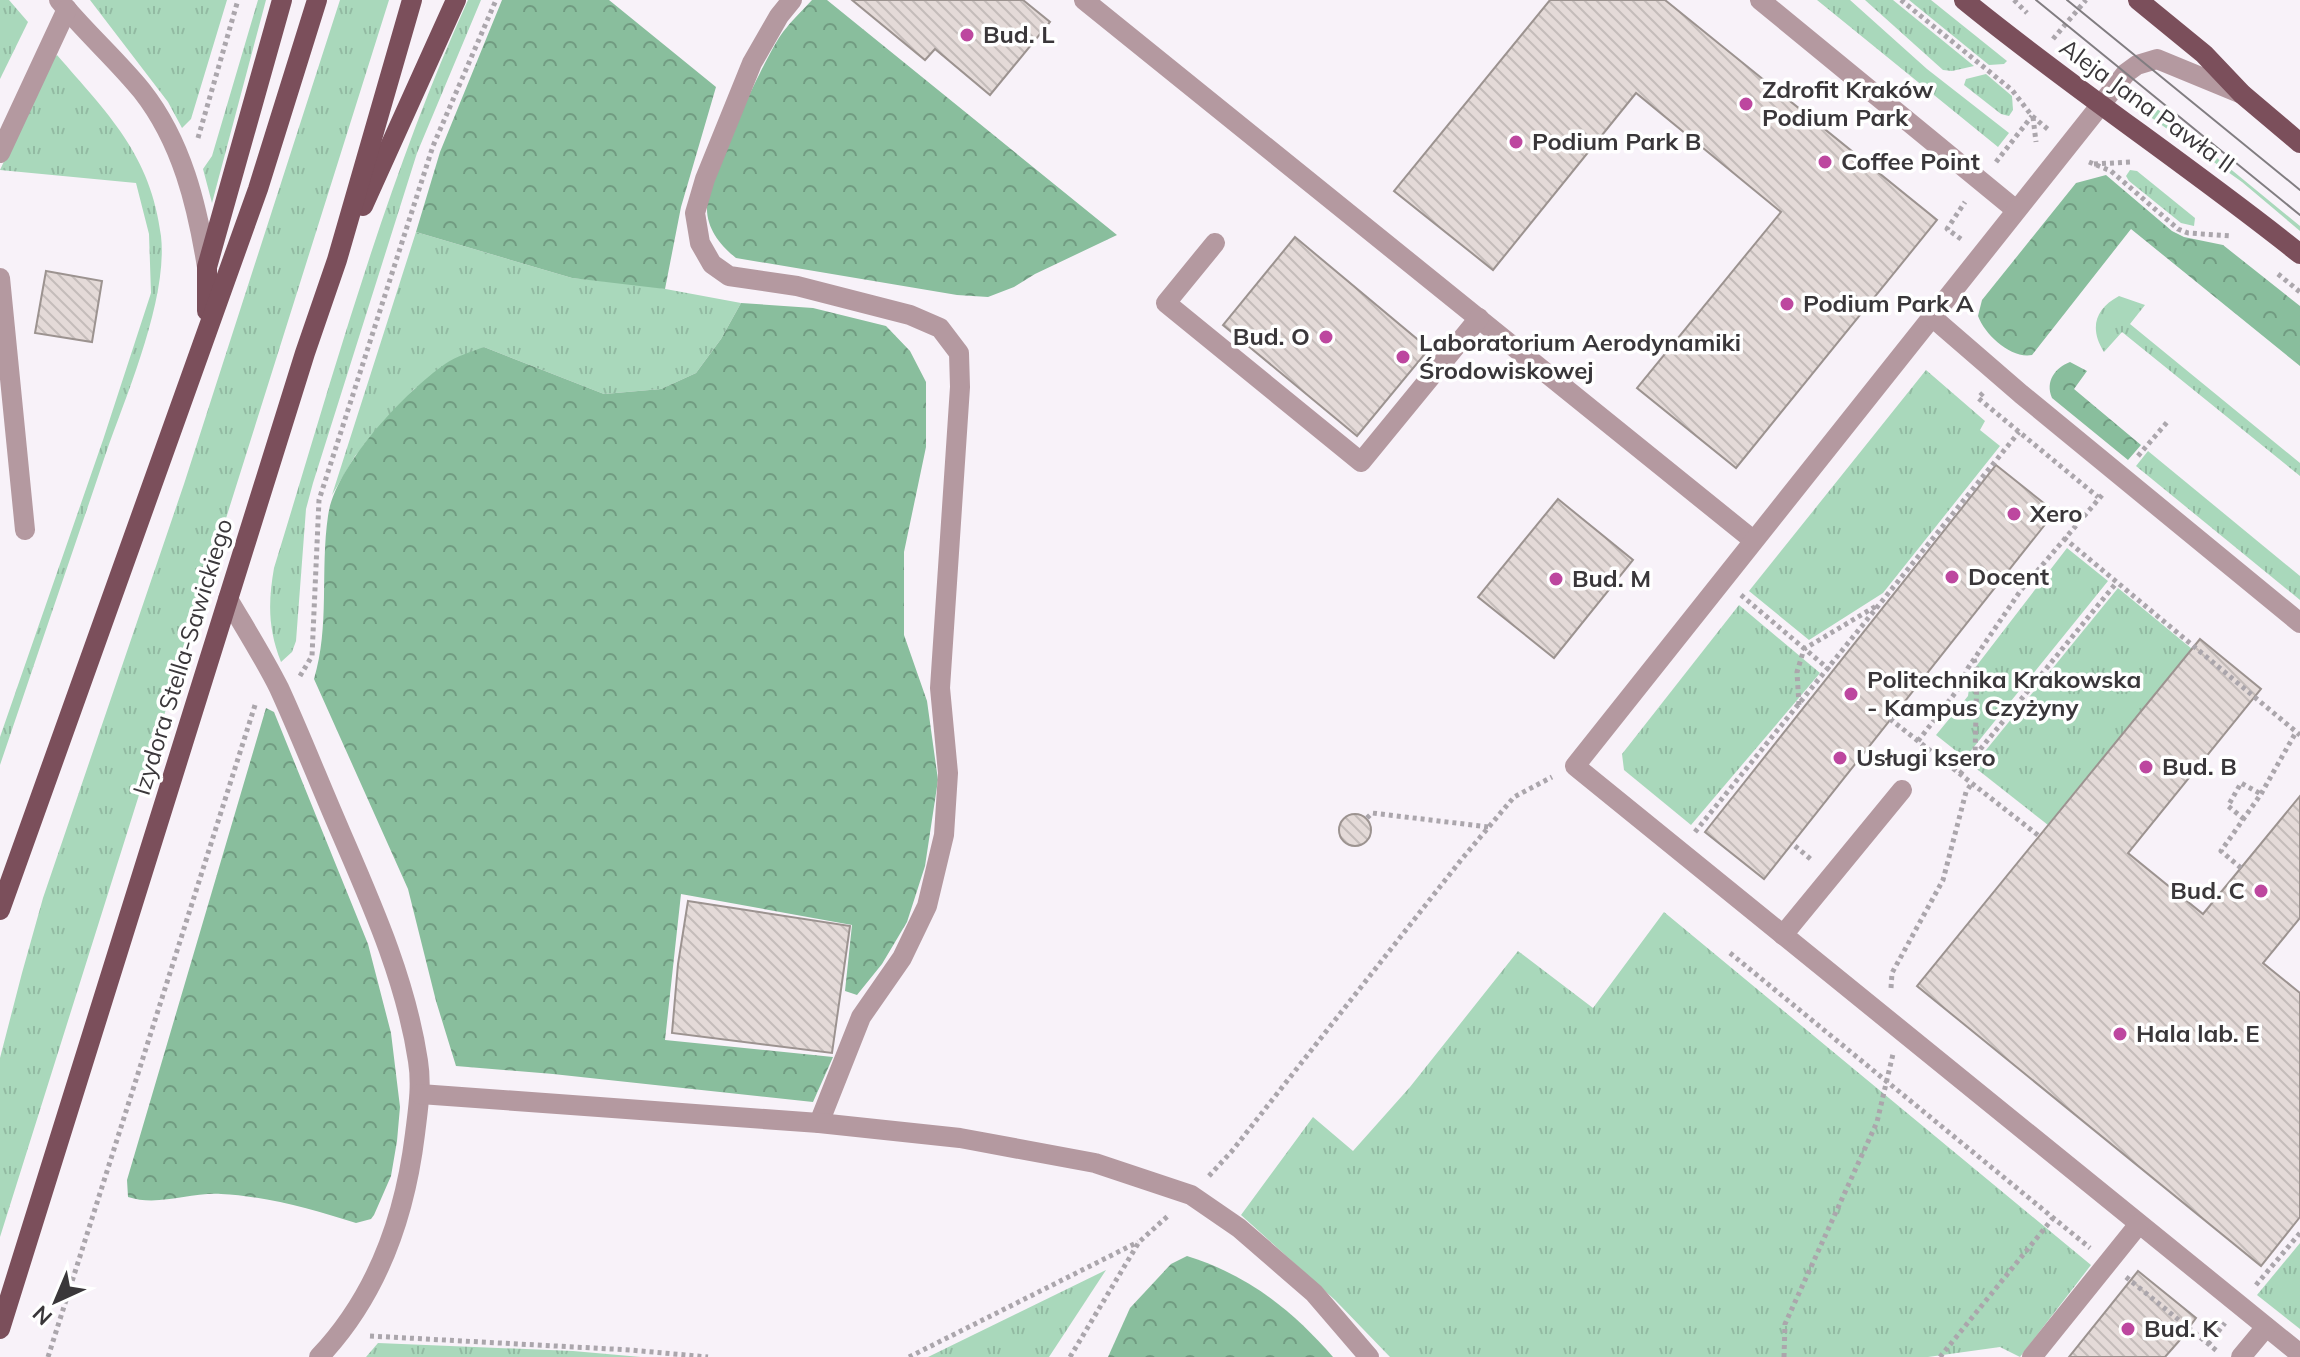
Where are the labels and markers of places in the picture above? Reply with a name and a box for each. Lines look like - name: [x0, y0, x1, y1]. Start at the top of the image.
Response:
- place label: Bud. L: [983, 19, 1055, 49]
- marker: Bud. L: [958, 26, 976, 44]
- place label: Zdrofit Kraków Podium Park: [1762, 74, 1934, 132]
- marker: Zdrofit Kraków Podium Park: [1737, 95, 1755, 113]
- place label: Podium Park B: [1532, 126, 1701, 156]
- marker: Podium Park B: [1507, 133, 1525, 151]
- place label: Coffee Point: [1841, 146, 1980, 176]
- marker: Coffee Point: [1816, 153, 1834, 171]
- place label: Podium Park A: [1803, 288, 1974, 318]
- marker: Podium Park A: [1778, 295, 1796, 313]
- place label: Bud. O: [1233, 321, 1310, 351]
- place label: Laboratorium Aerodynamiki Środowiskowej: [1419, 327, 1741, 385]
- marker: Bud. O: [1317, 328, 1335, 346]
- marker: Laboratorium Aerodynamiki Środowiskowej: [1394, 348, 1412, 366]
- place label: Xero: [2029, 498, 2083, 528]
- marker: Xero: [2005, 505, 2023, 523]
- place label: Docent: [1968, 561, 2049, 591]
- place label: Bud. M: [1572, 563, 1651, 593]
- marker: Docent: [1943, 568, 1961, 586]
- marker: Bud. M: [1547, 570, 1565, 588]
- place label: Politechnika Krakowska - Kampus Czyżyny: [1867, 664, 2141, 722]
- marker: Politechnika Krakowska - Kampus Czyżyny: [1842, 685, 1860, 703]
- place label: Usługi ksero: [1856, 742, 1996, 772]
- marker: Usługi ksero: [1831, 749, 1849, 767]
- place label: Bud. B: [2162, 751, 2237, 781]
- marker: Bud. B: [2137, 758, 2155, 776]
- place label: Bud. C: [2170, 875, 2245, 905]
- marker: Bud. C: [2252, 882, 2270, 900]
- place label: Hala lab. E: [2136, 1018, 2260, 1048]
- marker: Hala lab. E: [2111, 1025, 2129, 1043]
- place label: Bud. K: [2144, 1313, 2219, 1343]
- marker: Bud. K: [2119, 1320, 2137, 1338]

